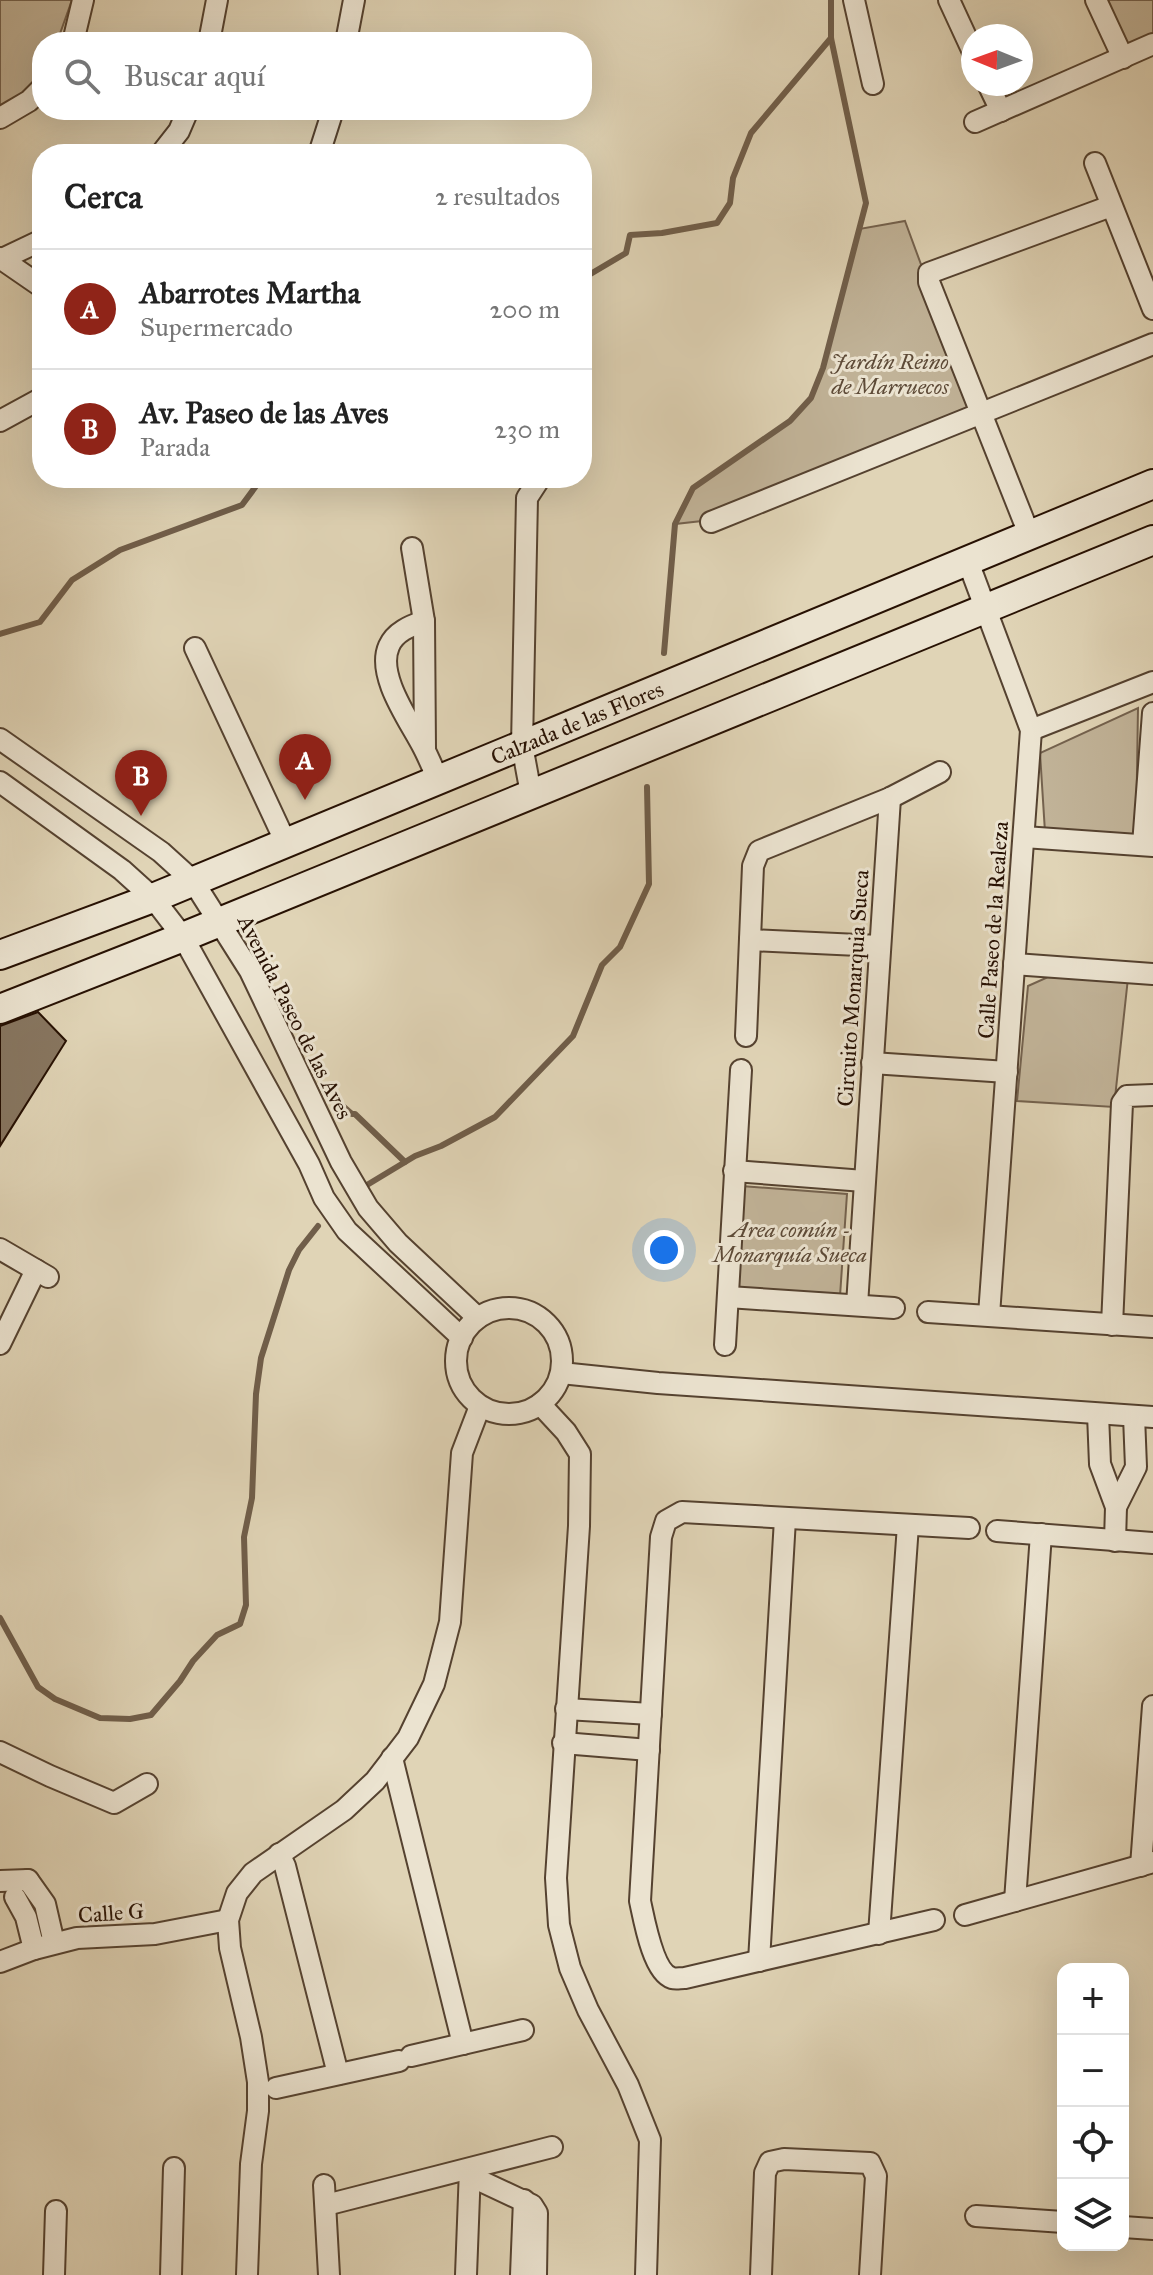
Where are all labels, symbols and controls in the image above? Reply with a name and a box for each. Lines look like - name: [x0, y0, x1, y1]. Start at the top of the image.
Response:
- north arrow: [961, 24, 1033, 96]
- search box: [32, 32, 592, 120]
- icon: search: [60, 54, 104, 98]
- text: Buscar aquí: [124, 58, 265, 94]
- text: Cerca: [64, 176, 143, 217]
- text: 2 resultados: [435, 180, 560, 212]
- text: Abarrotes Martha: [140, 275, 360, 311]
- text: A: [81, 293, 99, 325]
- text: 200 m: [489, 293, 560, 325]
- text: Supermercado: [140, 311, 293, 343]
- park label: Jardín Reino de Marruecos: [829, 348, 949, 400]
- text: Av. Paseo de las Aves: [140, 395, 388, 431]
- text: B: [81, 413, 99, 445]
- text: 230 m: [494, 413, 560, 445]
- text: Parada: [140, 431, 210, 463]
- street label: Calzada de las Flores: [486, 675, 667, 770]
- pin: A: [279, 734, 331, 800]
- pin: B: [115, 750, 167, 816]
- street label: Calle Paseo de la Realeza: [972, 820, 1014, 1040]
- street label: Circuito Monarquia Sueca: [831, 868, 875, 1107]
- street label: Avenida Paseo de las Aves: [231, 910, 358, 1124]
- park label: Area común - Monarquía Sueca: [711, 1216, 867, 1268]
- your location: [644, 1230, 684, 1270]
- street label: Calle G: [77, 1897, 145, 1929]
- map controls: [1057, 1963, 1129, 2251]
- button: +: [1057, 1963, 1129, 2035]
- button: −: [1057, 2035, 1129, 2107]
- button: locate: [1057, 2107, 1129, 2179]
- button: layers: [1057, 2179, 1129, 2251]

